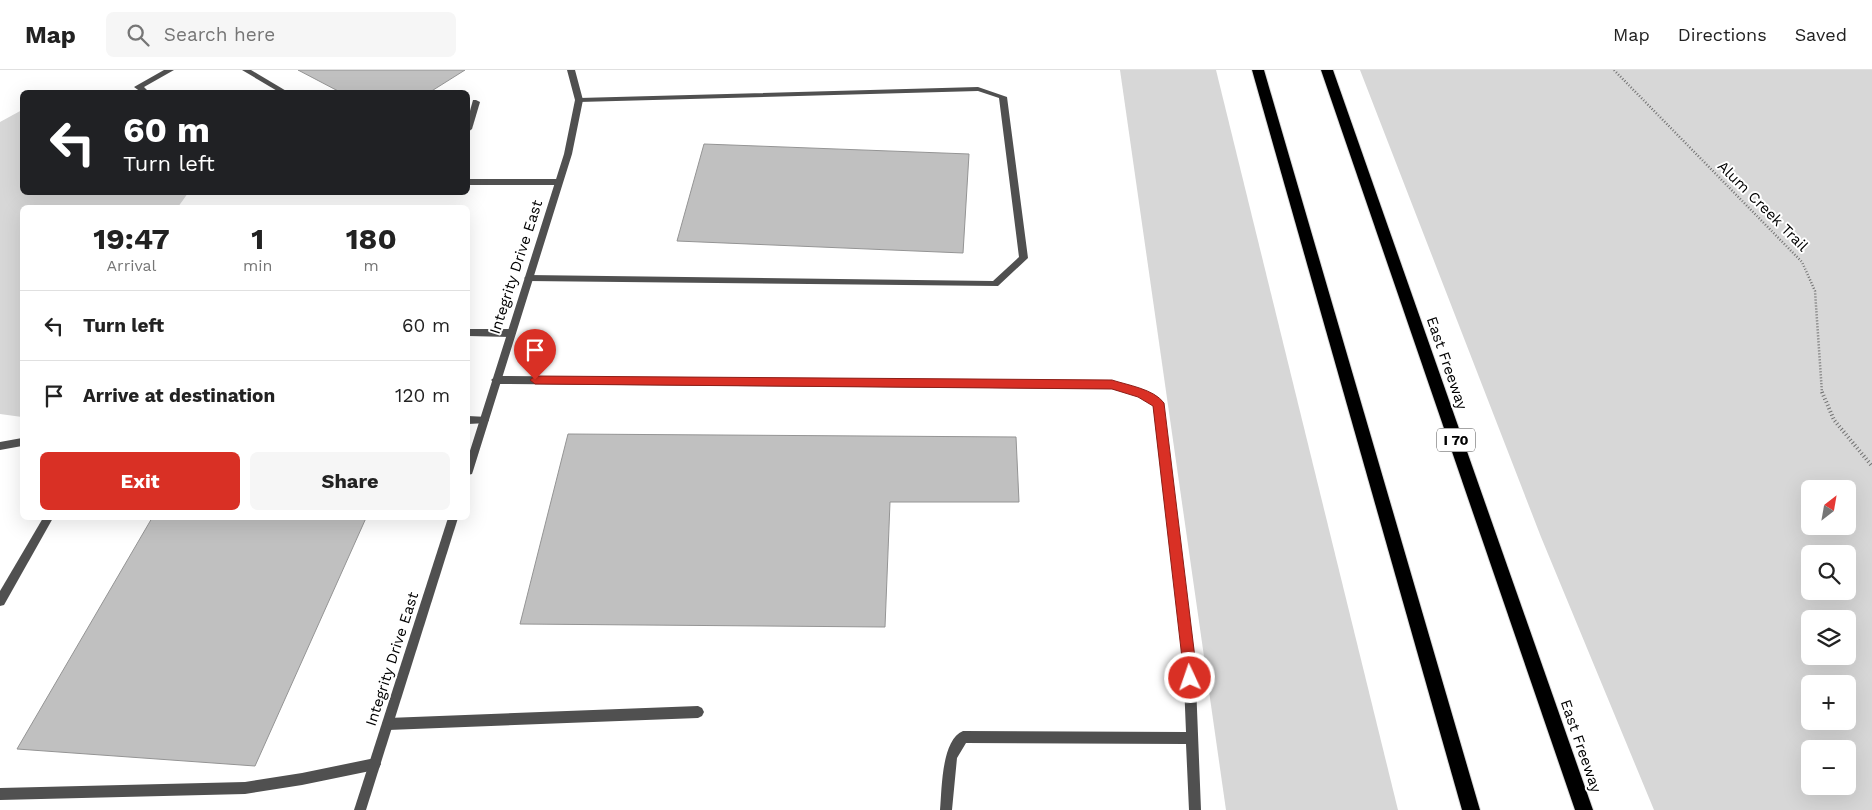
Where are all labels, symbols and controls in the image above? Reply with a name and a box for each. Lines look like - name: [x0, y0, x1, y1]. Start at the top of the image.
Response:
- search box: [106, 12, 456, 57]
- text: Map: [25, 21, 76, 49]
- icon: search: [124, 21, 152, 49]
- text: Search here: [164, 23, 275, 46]
- text: Map: [1613, 24, 1650, 45]
- text: Directions: [1678, 24, 1767, 45]
- text: Saved: [1795, 24, 1847, 45]
- text: 60 m: [123, 109, 210, 151]
- icon: left: [40, 110, 105, 175]
- text: Turn left: [123, 151, 215, 176]
- street label: Alum Creek Trail: [1714, 157, 1812, 255]
- street label: Integrity Drive East: [486, 197, 546, 336]
- text: 19:47: [93, 221, 170, 256]
- text: 1: [251, 221, 264, 256]
- text: 180: [346, 221, 397, 256]
- text: Arrival: [107, 256, 156, 275]
- text: min: [243, 256, 272, 275]
- text: m: [364, 256, 379, 275]
- icon: left: [40, 312, 68, 340]
- text: Turn left: [83, 314, 164, 337]
- text: 60 m: [402, 314, 450, 337]
- street label: East Freeway: [1423, 314, 1471, 412]
- pin: [514, 329, 556, 380]
- icon: arrive: [521, 336, 549, 364]
- icon: arrive: [40, 382, 68, 410]
- text: Arrive at destination: [83, 384, 275, 407]
- text: 120 m: [395, 384, 450, 407]
- road number: I 70: [1437, 428, 1475, 452]
- button: Exit: [40, 452, 240, 510]
- button: Share: [250, 452, 450, 510]
- north arrow: [1801, 480, 1856, 535]
- map controls: [1801, 480, 1856, 795]
- button: search: [1801, 545, 1856, 600]
- street label: Integrity Drive East: [362, 589, 422, 728]
- button: layers: [1801, 610, 1856, 665]
- position arrow: [1163, 651, 1215, 703]
- button: +: [1801, 675, 1856, 730]
- street label: East Freeway: [1557, 697, 1605, 795]
- button: −: [1801, 740, 1856, 795]

